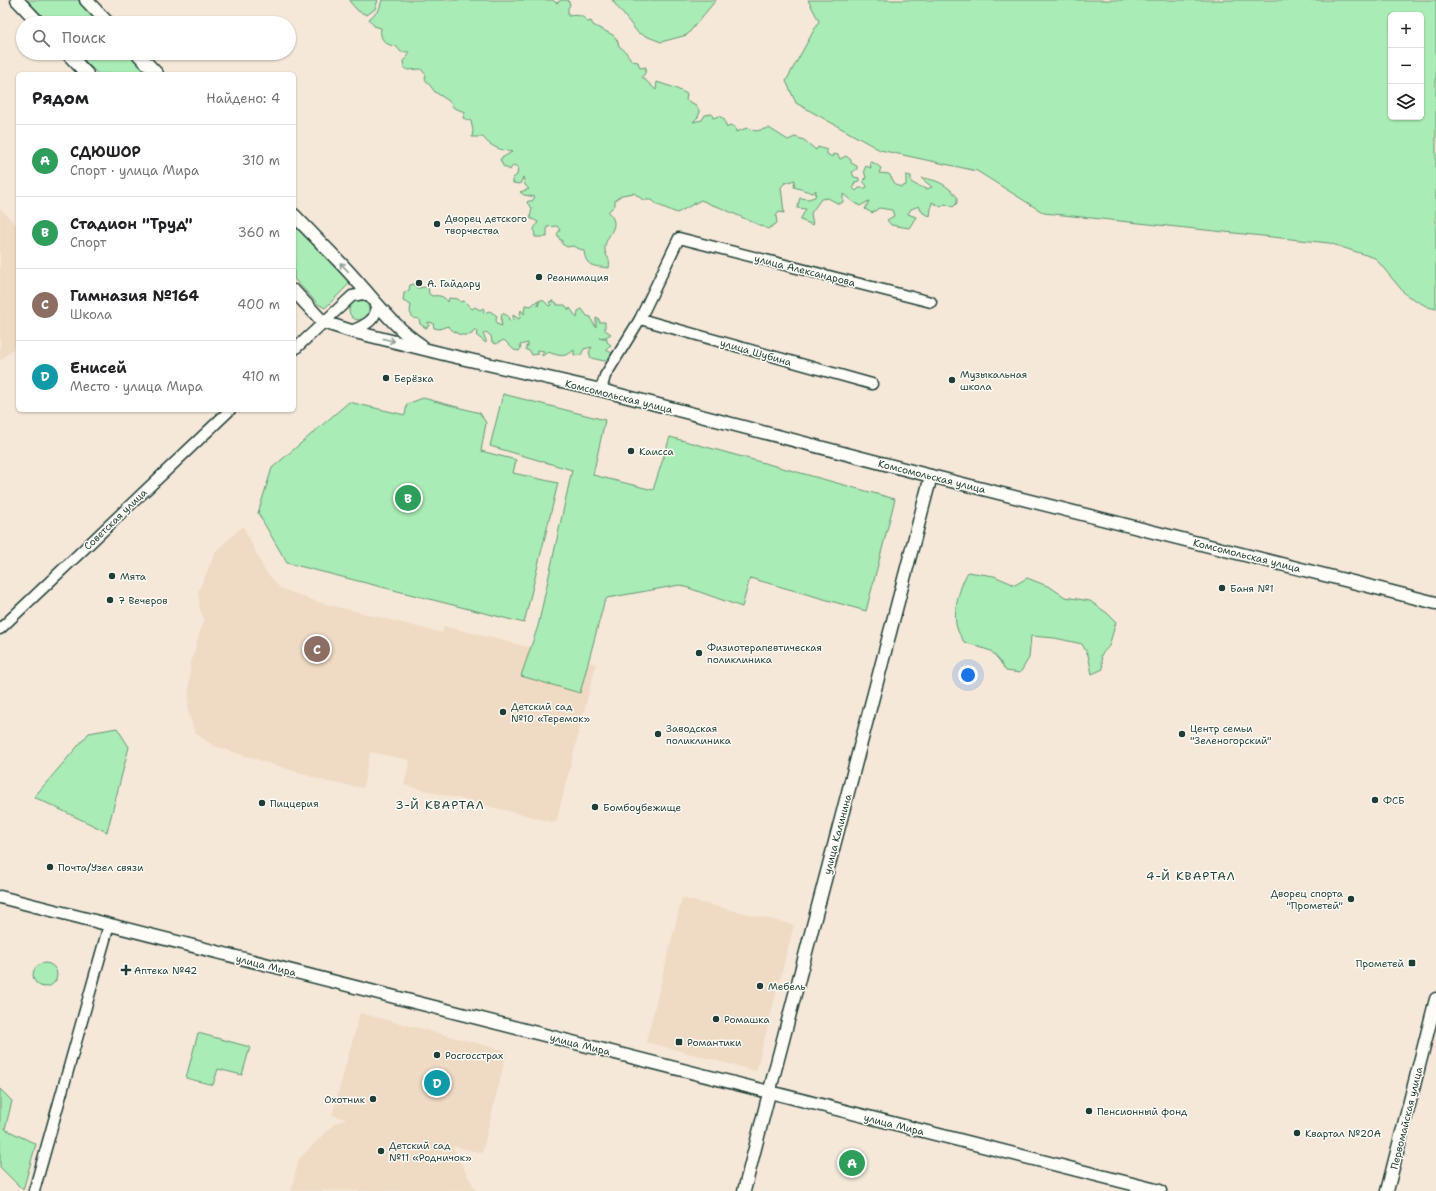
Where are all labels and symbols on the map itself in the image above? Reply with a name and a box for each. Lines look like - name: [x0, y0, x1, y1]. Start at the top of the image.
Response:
- place label: Дворец детского творчества: [445, 212, 527, 237]
- marker: Дворец детского творчества: [432, 219, 442, 229]
- street label: улица Александрова: [753, 252, 857, 289]
- one-way arrow: [339, 262, 349, 272]
- place label: Реанимация: [547, 271, 609, 284]
- marker: Реанимация: [534, 272, 544, 282]
- place label: А. Гайдару: [427, 277, 481, 290]
- marker: А. Гайдару: [414, 278, 424, 288]
- street label: улица Шубина: [719, 336, 794, 369]
- one-way arrow: [382, 337, 395, 344]
- place label: Музыкальная школа: [960, 368, 1027, 393]
- place label: Берёзка: [394, 372, 434, 385]
- marker: Берёзка: [381, 373, 391, 383]
- marker: Музыкальная школа: [947, 375, 957, 385]
- street label: Комсомольская улица: [564, 377, 675, 416]
- place label: Каисса: [639, 445, 675, 458]
- marker: Каисса: [626, 446, 636, 456]
- street label: Комсомольская улица: [877, 457, 988, 496]
- pin: B: [395, 483, 421, 513]
- street label: Советская улица: [81, 485, 150, 553]
- street label: Комсомольская улица: [1192, 536, 1303, 575]
- place label: Мята: [120, 570, 147, 583]
- marker: Мята: [107, 571, 117, 581]
- place label: Баня №1: [1230, 582, 1274, 595]
- marker: Баня №1: [1217, 583, 1227, 593]
- place label: 7 Вечеров: [118, 594, 168, 607]
- marker: 7 Вечеров: [105, 595, 115, 605]
- pin: C: [304, 634, 330, 664]
- place label: Физиотерапевтическая поликлиника: [707, 641, 822, 666]
- marker: Физиотерапевтическая поликлиника: [694, 648, 704, 658]
- your location: [958, 665, 978, 685]
- place label: Детский сад №10 «Теремок»: [511, 700, 590, 725]
- marker: Детский сад №10 «Теремок»: [498, 707, 508, 717]
- place label: Заводская поликлиника: [666, 722, 732, 747]
- place label: Центр семьи "Зеленогорский": [1190, 722, 1272, 747]
- marker: Заводская поликлиника: [653, 729, 663, 739]
- marker: Центр семьи "Зеленогорский": [1177, 729, 1187, 739]
- street label: улица Калинина: [821, 792, 855, 876]
- place label: ФСБ: [1383, 794, 1405, 807]
- marker: ФСБ: [1370, 795, 1380, 805]
- place label: Пиццерия: [270, 797, 319, 810]
- district label: 3-Й КВАРТАЛ: [395, 797, 485, 813]
- marker: Пиццерия: [257, 798, 267, 808]
- place label: Бомбоубежище: [603, 801, 682, 814]
- marker: Бомбоубежище: [590, 802, 600, 812]
- place label: Почта/Узел связи: [58, 861, 144, 874]
- marker: Почта/Узел связи: [45, 862, 55, 872]
- district label: 4-Й КВАРТАЛ: [1146, 868, 1236, 884]
- place label: Дворец спорта "Прометей": [1270, 887, 1344, 912]
- marker: Дворец спорта "Прометей": [1346, 894, 1356, 904]
- street label: улица Мира: [234, 952, 298, 979]
- place label: Прометей: [1356, 957, 1404, 970]
- marker: Прометей: [1407, 958, 1417, 968]
- place label: Аптека №42: [134, 964, 197, 977]
- marker: Аптека №42: [121, 965, 131, 975]
- place label: Мебель: [768, 980, 806, 993]
- marker: Мебель: [755, 981, 765, 991]
- place label: Ромашка: [724, 1013, 770, 1026]
- marker: Ромашка: [711, 1014, 721, 1024]
- street label: улица Мира: [548, 1031, 612, 1058]
- place label: Романтики: [687, 1036, 742, 1049]
- marker: Романтики: [674, 1037, 684, 1047]
- place label: Росгосстрах: [445, 1049, 503, 1062]
- marker: Росгосстрах: [432, 1050, 442, 1060]
- street label: Первомайская улица: [1387, 1065, 1426, 1171]
- pin: D: [424, 1068, 450, 1098]
- place label: Охотник: [324, 1093, 366, 1106]
- marker: Охотник: [368, 1094, 378, 1104]
- place label: Пенсионный фонд: [1097, 1105, 1188, 1118]
- marker: Пенсионный фонд: [1084, 1106, 1094, 1116]
- street label: улица Мира: [862, 1111, 926, 1138]
- place label: Квартал №20А: [1305, 1127, 1381, 1140]
- marker: Квартал №20А: [1292, 1128, 1302, 1138]
- place label: Детский сад №11 «Родничок»: [389, 1139, 472, 1164]
- marker: Детский сад №11 «Родничок»: [376, 1146, 386, 1156]
- pin: A: [839, 1148, 865, 1178]

